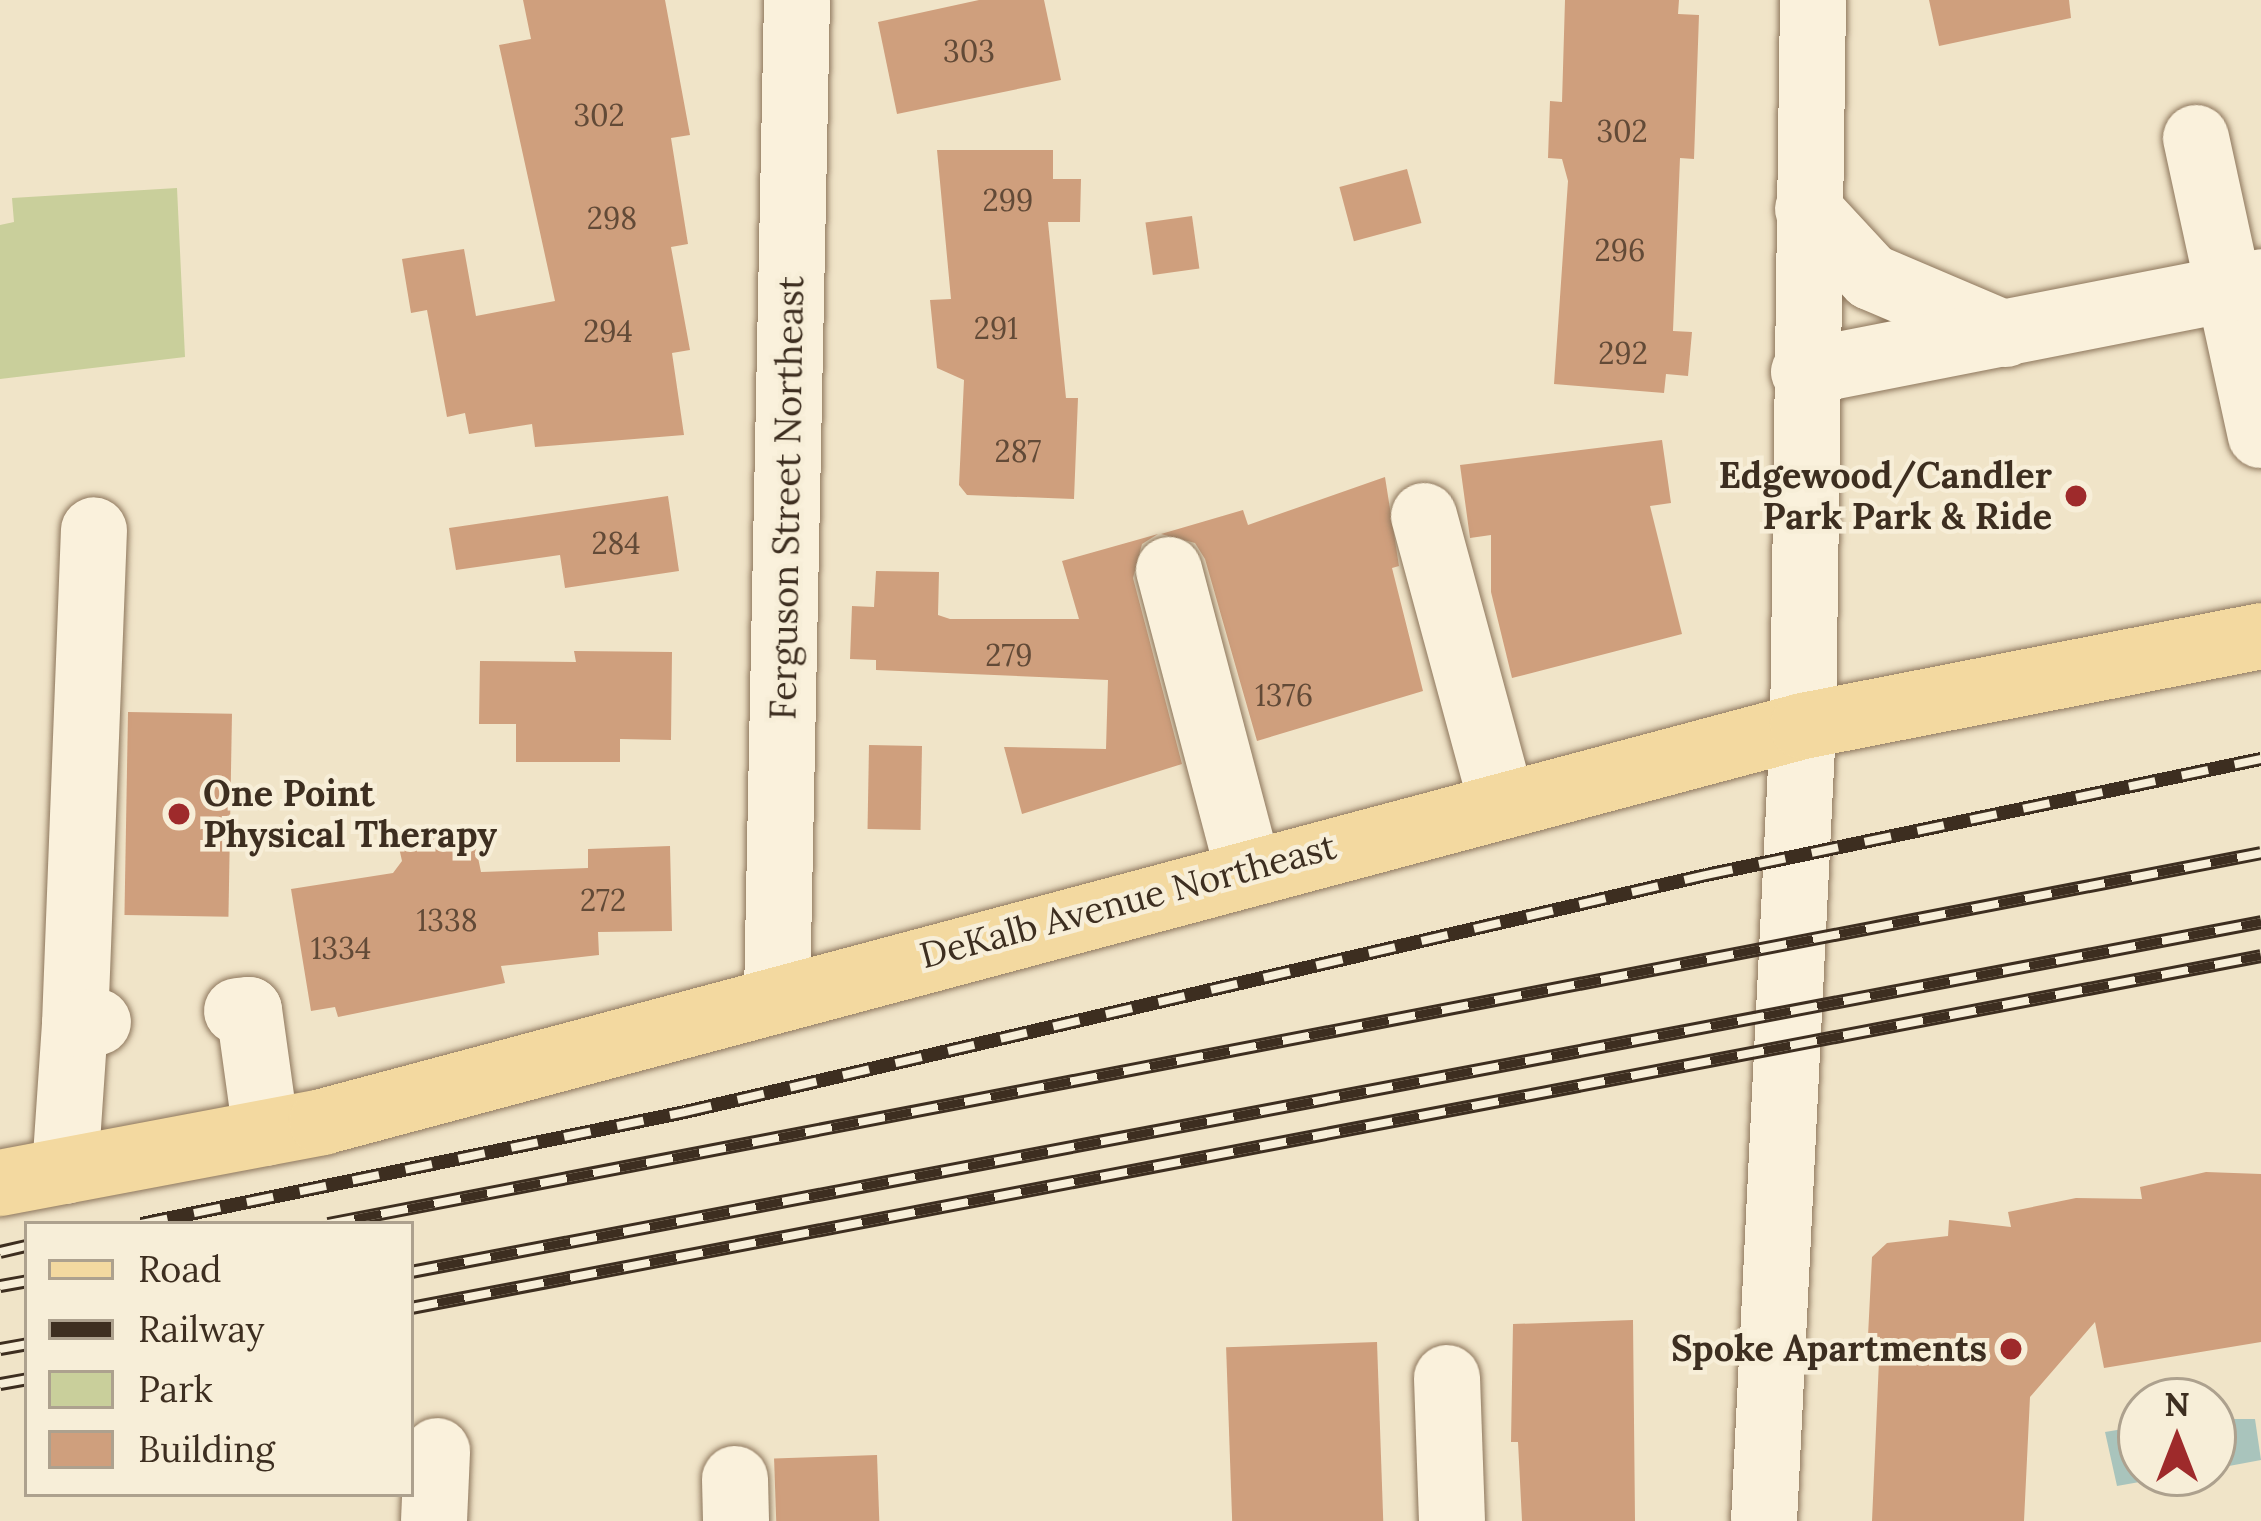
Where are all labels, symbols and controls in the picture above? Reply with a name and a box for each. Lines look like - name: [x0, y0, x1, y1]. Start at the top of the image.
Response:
- house number: 303: [943, 33, 995, 69]
- house number: 302: [573, 97, 625, 133]
- house number: 302: [1596, 113, 1648, 149]
- house number: 299: [983, 182, 1033, 218]
- house number: 298: [587, 200, 637, 236]
- house number: 296: [1595, 232, 1645, 268]
- street label: Ferguson Street Northeast: [762, 276, 812, 720]
- house number: 291: [974, 310, 1018, 346]
- house number: 294: [583, 313, 633, 349]
- house number: 292: [1598, 335, 1648, 371]
- house number: 287: [995, 433, 1041, 469]
- place label: Edgewood/Candler Park Park & Ride: [1718, 453, 2052, 538]
- marker: Edgewood/Candler Park Park & Ride: [2063, 483, 2089, 509]
- house number: 284: [591, 525, 641, 561]
- house number: 279: [985, 637, 1033, 673]
- house number: 1376: [1255, 677, 1313, 713]
- place label: One Point Physical Therapy: [203, 771, 497, 856]
- marker: One Point Physical Therapy: [166, 801, 192, 827]
- street label: DeKalb Avenue Northeast: [915, 825, 1341, 977]
- house number: 272: [580, 882, 626, 918]
- house number: 1338: [416, 902, 478, 938]
- house number: 1334: [311, 930, 371, 966]
- legend: [24, 1221, 414, 1497]
- text: Road: [138, 1246, 222, 1292]
- text: Railway: [138, 1306, 265, 1352]
- place label: Spoke Apartments: [1671, 1327, 1987, 1371]
- marker: Spoke Apartments: [1998, 1336, 2024, 1362]
- text: Park: [138, 1366, 213, 1412]
- north arrow: [2117, 1377, 2237, 1497]
- text: N: [2164, 1383, 2190, 1425]
- text: Building: [138, 1426, 275, 1472]

